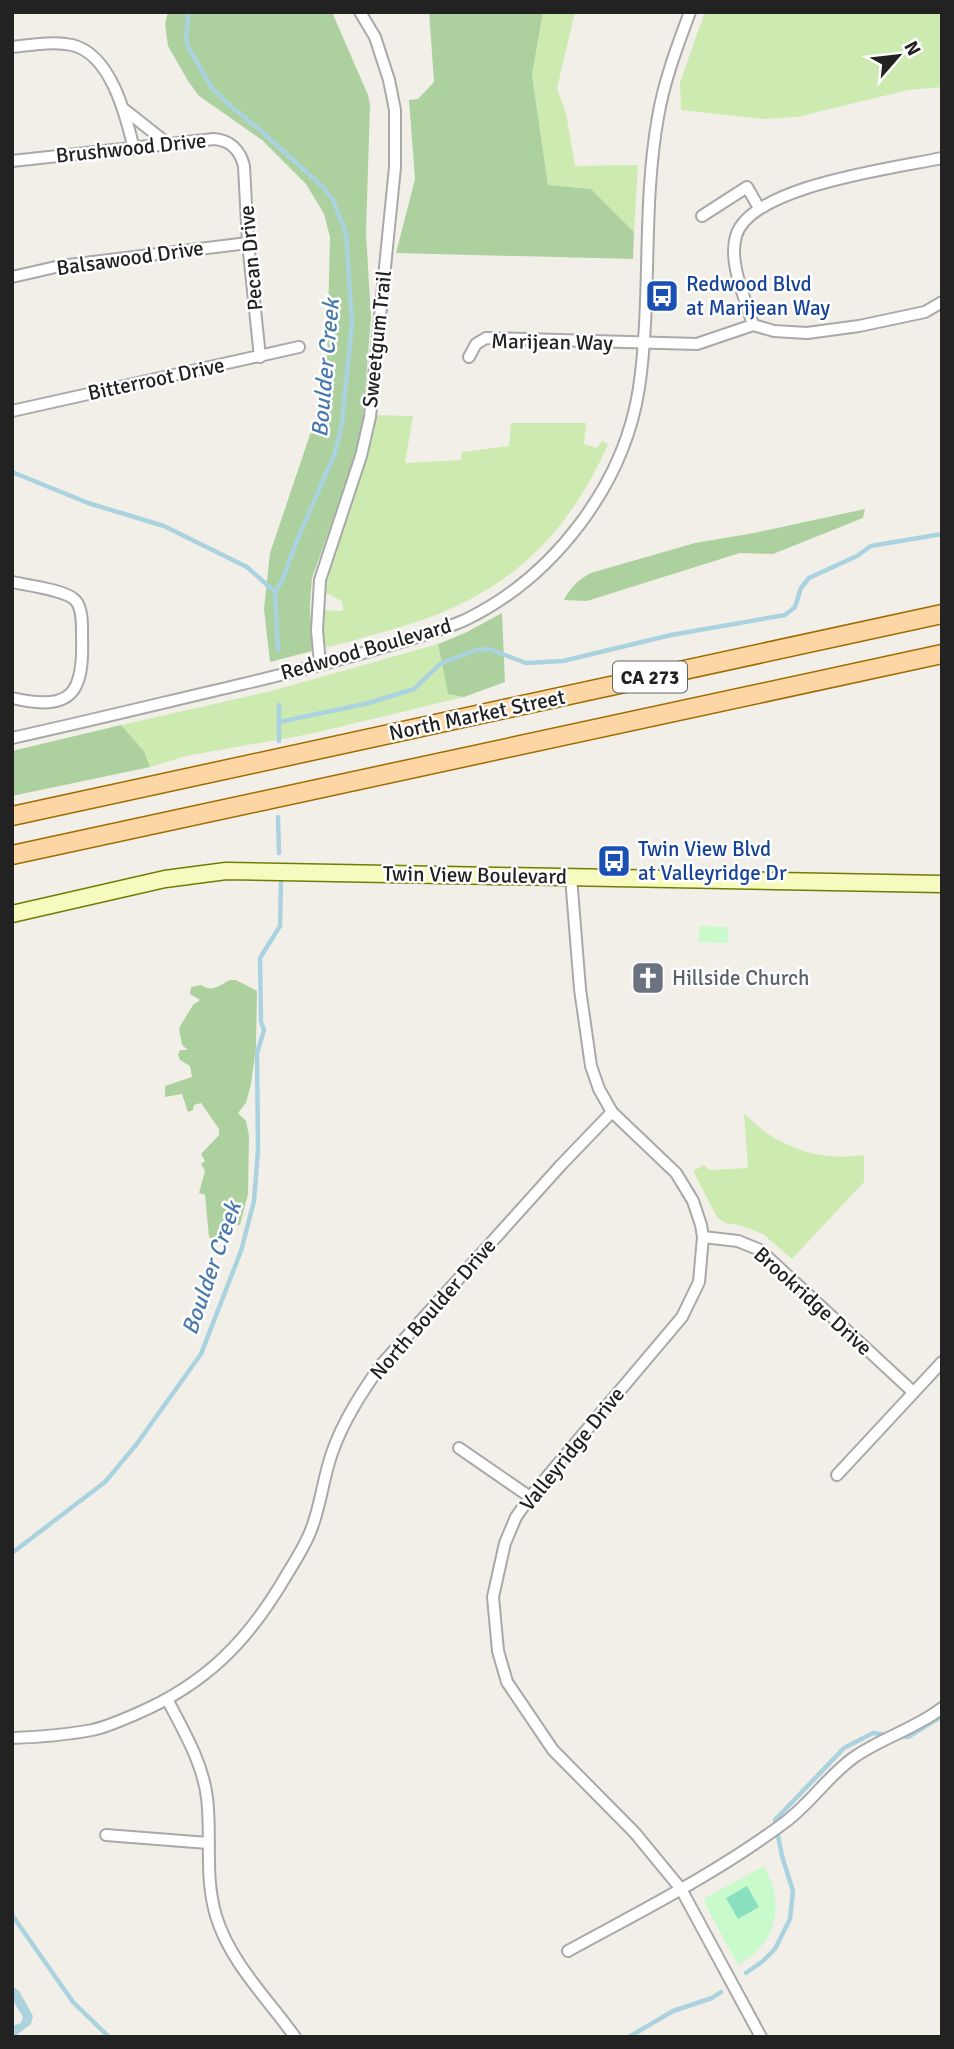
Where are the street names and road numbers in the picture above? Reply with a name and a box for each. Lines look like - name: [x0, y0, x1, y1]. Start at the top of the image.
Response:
- street label: Brushwood Drive: [54, 127, 208, 169]
- street label: Pecan Drive: [233, 204, 269, 312]
- street label: Balsawood Drive: [55, 235, 205, 281]
- street label: Sweetgum Trail: [357, 269, 397, 409]
- street label: Marijean Way: [491, 328, 613, 356]
- street label: Bitterroot Drive: [85, 352, 227, 406]
- street label: Redwood Boulevard: [278, 612, 454, 686]
- road number: CA 273: [613, 662, 687, 692]
- street label: North Market Street: [387, 684, 567, 746]
- street label: Twin View Boulevard: [383, 860, 567, 890]
- street label: North Boulder Drive: [365, 1233, 501, 1385]
- street label: Brookridge Drive: [748, 1241, 878, 1361]
- street label: Valleyridge Drive: [514, 1382, 630, 1516]

